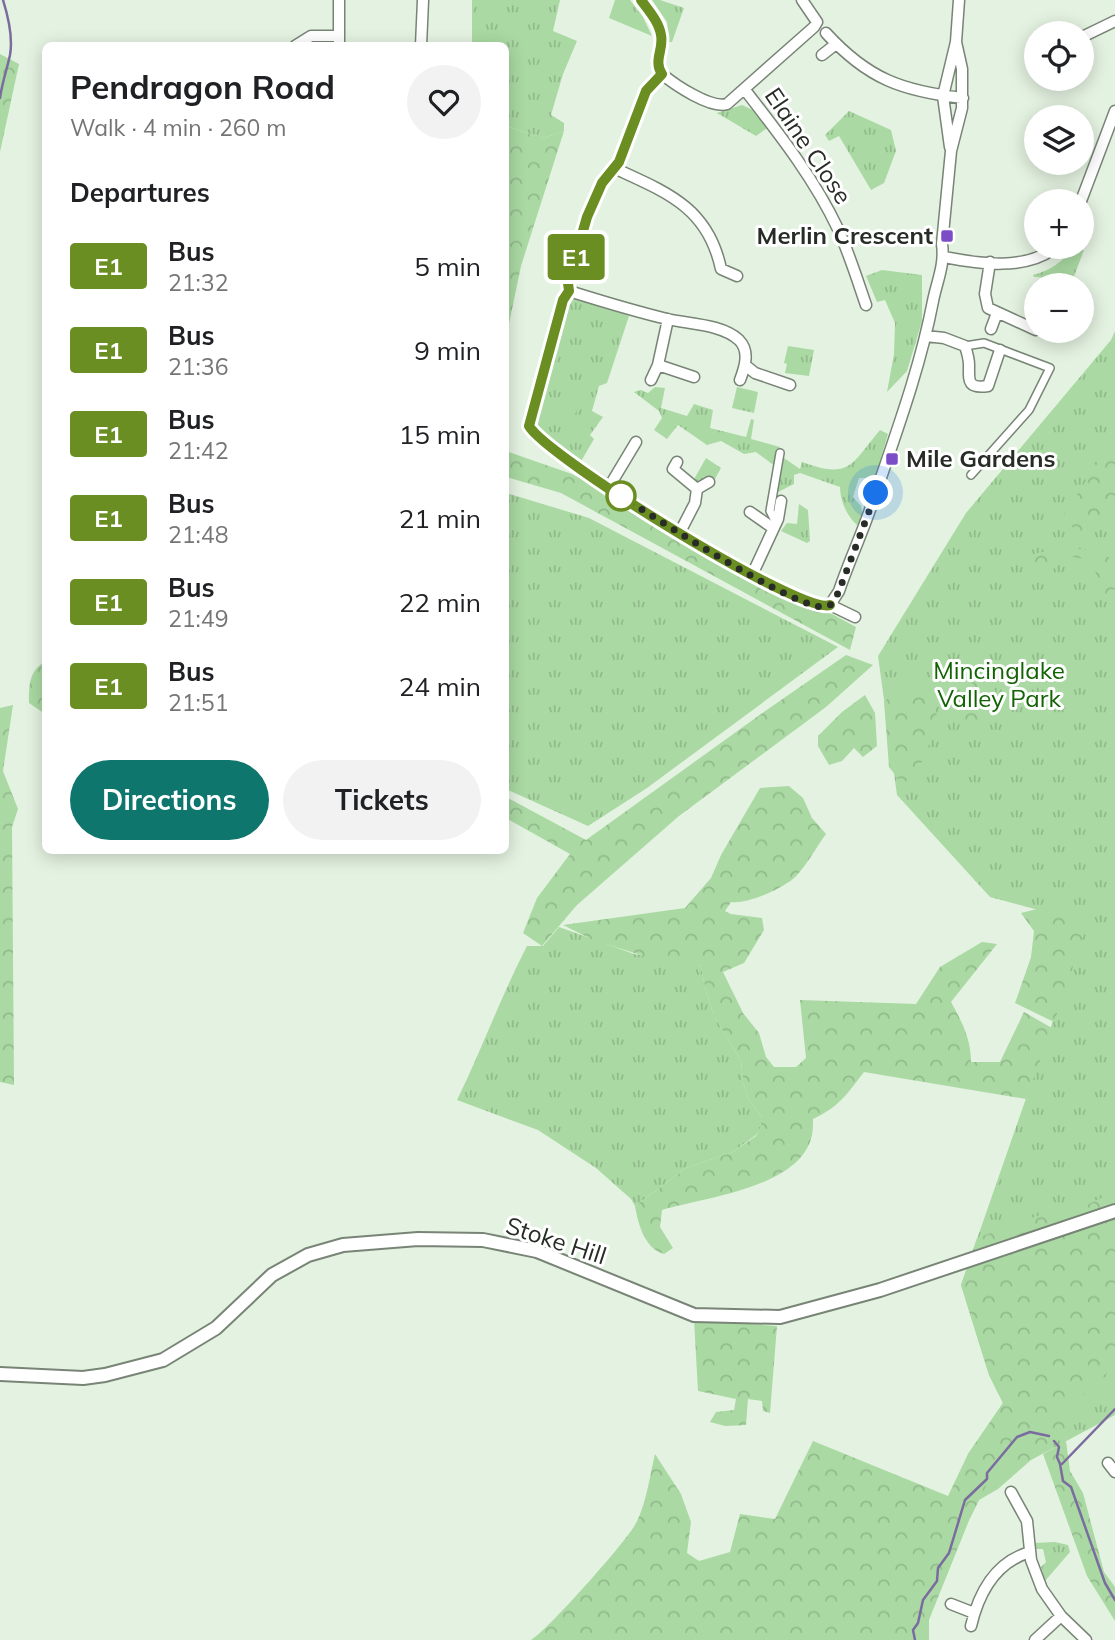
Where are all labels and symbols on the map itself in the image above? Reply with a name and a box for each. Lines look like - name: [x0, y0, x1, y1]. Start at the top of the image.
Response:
- street label: Elaine Close: [759, 81, 859, 209]
- place label: Merlin Crescent: [757, 220, 933, 250]
- marker: Merlin Crescent: [939, 228, 955, 244]
- line badge: E1: [544, 234, 608, 280]
- place label: Mile Gardens: [906, 443, 1056, 473]
- marker: Mile Gardens: [884, 451, 900, 467]
- your location: [858, 475, 893, 510]
- unlabelled marker: [606, 481, 636, 511]
- park label: Mincinglake Valley Park: [933, 655, 1065, 713]
- street label: Stoke Hill: [502, 1210, 610, 1270]

